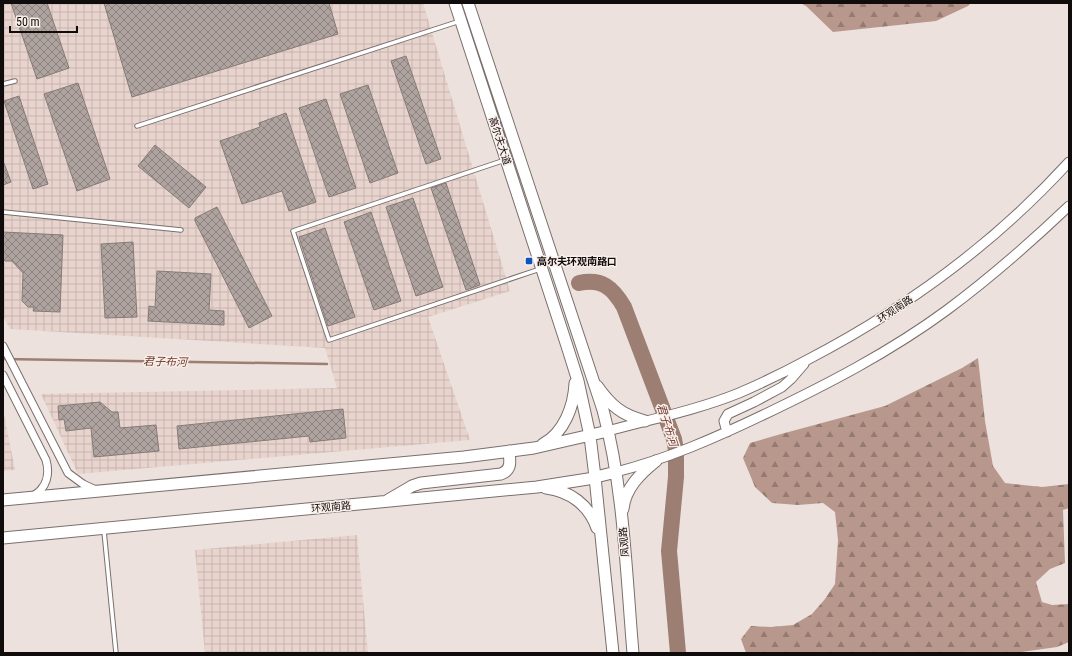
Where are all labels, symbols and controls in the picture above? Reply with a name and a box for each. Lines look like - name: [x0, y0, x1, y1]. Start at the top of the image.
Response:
- scale bar: [10, 8, 77, 34]
- text: 50 m: [16, 15, 40, 29]
- street label: 高尔夫大道: [487, 116, 513, 166]
- marker: 高尔夫环观南路口: [524, 256, 534, 266]
- place label: 高尔夫环观南路口: [537, 256, 617, 267]
- street label: 环观南路: [875, 293, 915, 325]
- water label: 君子布河: [143, 355, 189, 369]
- water label: 君子布河: [654, 402, 681, 450]
- street label: 环观南路: [311, 500, 351, 514]
- street label: 凤观路: [617, 527, 631, 557]

